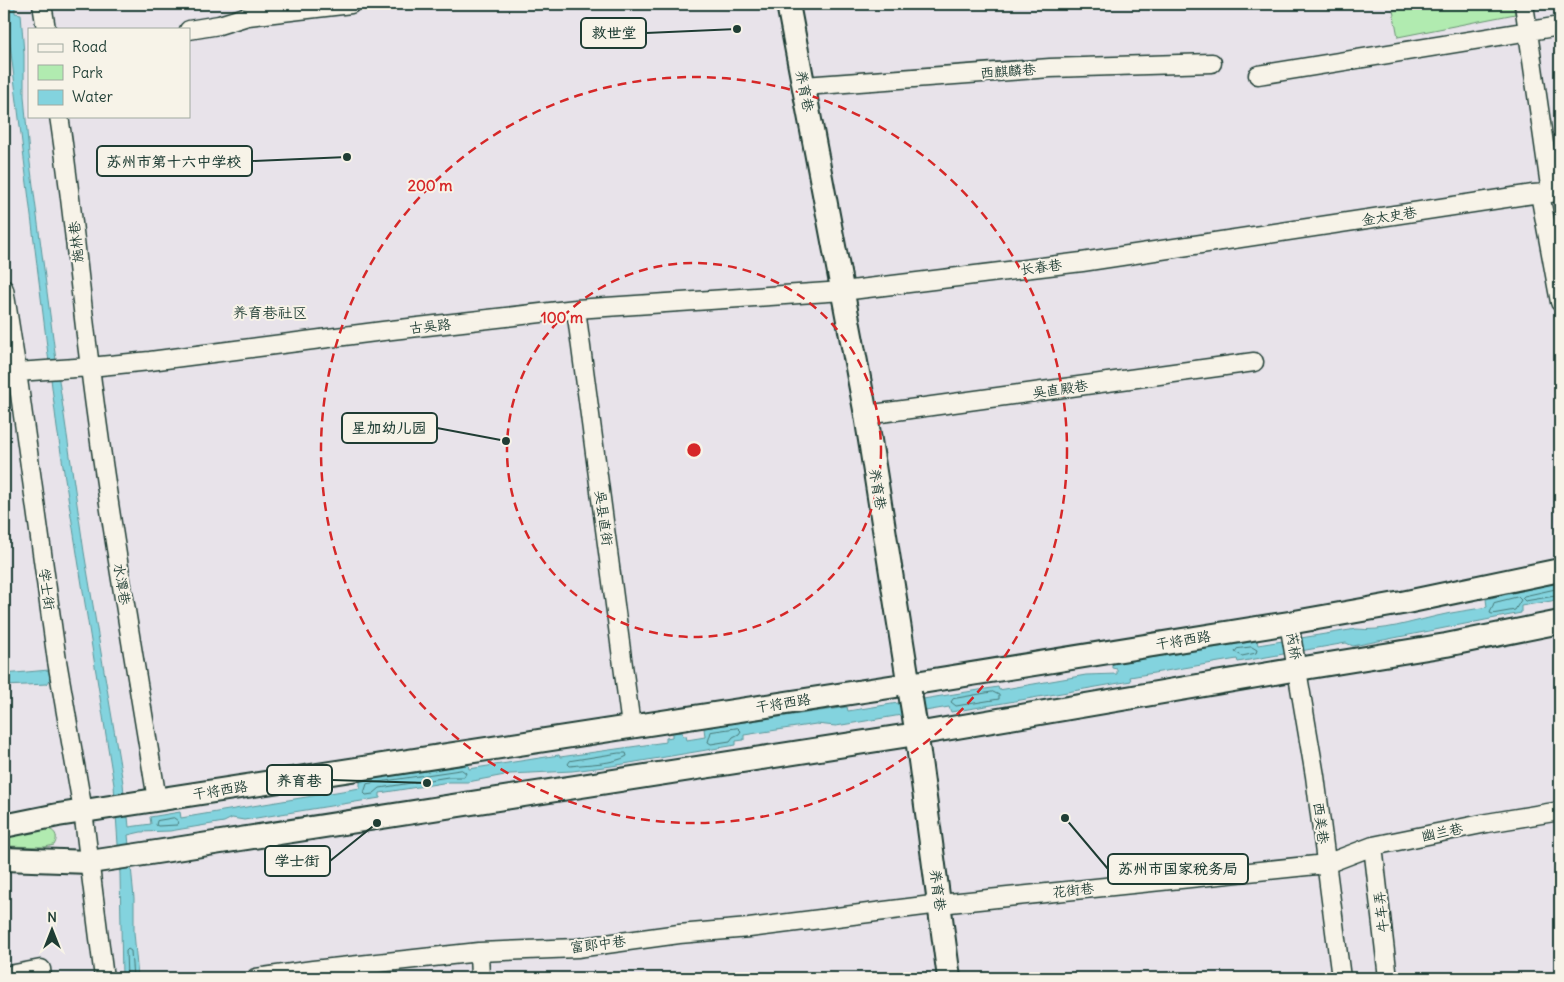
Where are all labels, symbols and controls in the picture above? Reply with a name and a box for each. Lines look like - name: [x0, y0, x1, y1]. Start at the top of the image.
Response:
- callout: 救世堂: [581, 18, 646, 48]
- text: 救世堂: [591, 23, 637, 42]
- legend: [28, 28, 190, 118]
- text: Road: [72, 37, 107, 56]
- street label: 西麒麟巷: [979, 60, 1038, 82]
- text: Park: [72, 63, 103, 82]
- street label: 养育巷: [792, 69, 818, 114]
- text: Water: [72, 87, 113, 106]
- callout: 苏州市第十六中学校: [97, 146, 252, 176]
- text: 苏州市第十六中学校: [106, 152, 242, 171]
- text: 200 m: [408, 176, 452, 195]
- street label: 金太史巷: [1360, 203, 1419, 229]
- street label: 施林巷: [65, 219, 87, 264]
- street label: 长春巷: [1019, 255, 1064, 278]
- district label: 养育巷社区: [232, 303, 308, 322]
- text: 100 m: [541, 308, 583, 327]
- street label: 古吴路: [408, 315, 452, 337]
- street label: 吴直殿巷: [1031, 376, 1090, 402]
- callout: 星加幼儿园: [342, 413, 437, 443]
- text: 星加幼儿园: [351, 418, 427, 437]
- centre of rings: [685, 441, 703, 459]
- street label: 养育巷: [865, 467, 891, 512]
- street label: 吴县直街: [591, 489, 617, 547]
- street label: 水潭巷: [110, 562, 134, 607]
- street label: 学士街: [35, 567, 59, 611]
- street label: 干将西路: [1154, 627, 1212, 653]
- street label: 芮桥: [1283, 631, 1305, 661]
- street label: 干将西路: [754, 690, 812, 716]
- callout: 养育巷: [267, 765, 332, 795]
- text: 养育巷: [276, 771, 322, 790]
- street label: 干将西路: [191, 777, 249, 803]
- street label: 西美巷: [1310, 801, 1333, 846]
- street label: 幽兰巷: [1420, 819, 1465, 845]
- callout: 学士街: [265, 846, 330, 876]
- text: 学士街: [274, 851, 320, 870]
- callout: 苏州市国家税务局: [1108, 854, 1248, 884]
- text: 苏州市国家税务局: [1118, 859, 1238, 878]
- street label: 养育巷: [926, 868, 950, 913]
- street label: 花街巷: [1051, 879, 1096, 901]
- street label: 牛车弄: [1370, 890, 1392, 934]
- north arrow: [28, 904, 78, 954]
- text: N: [47, 908, 57, 926]
- street label: 富郎中巷: [569, 932, 628, 956]

